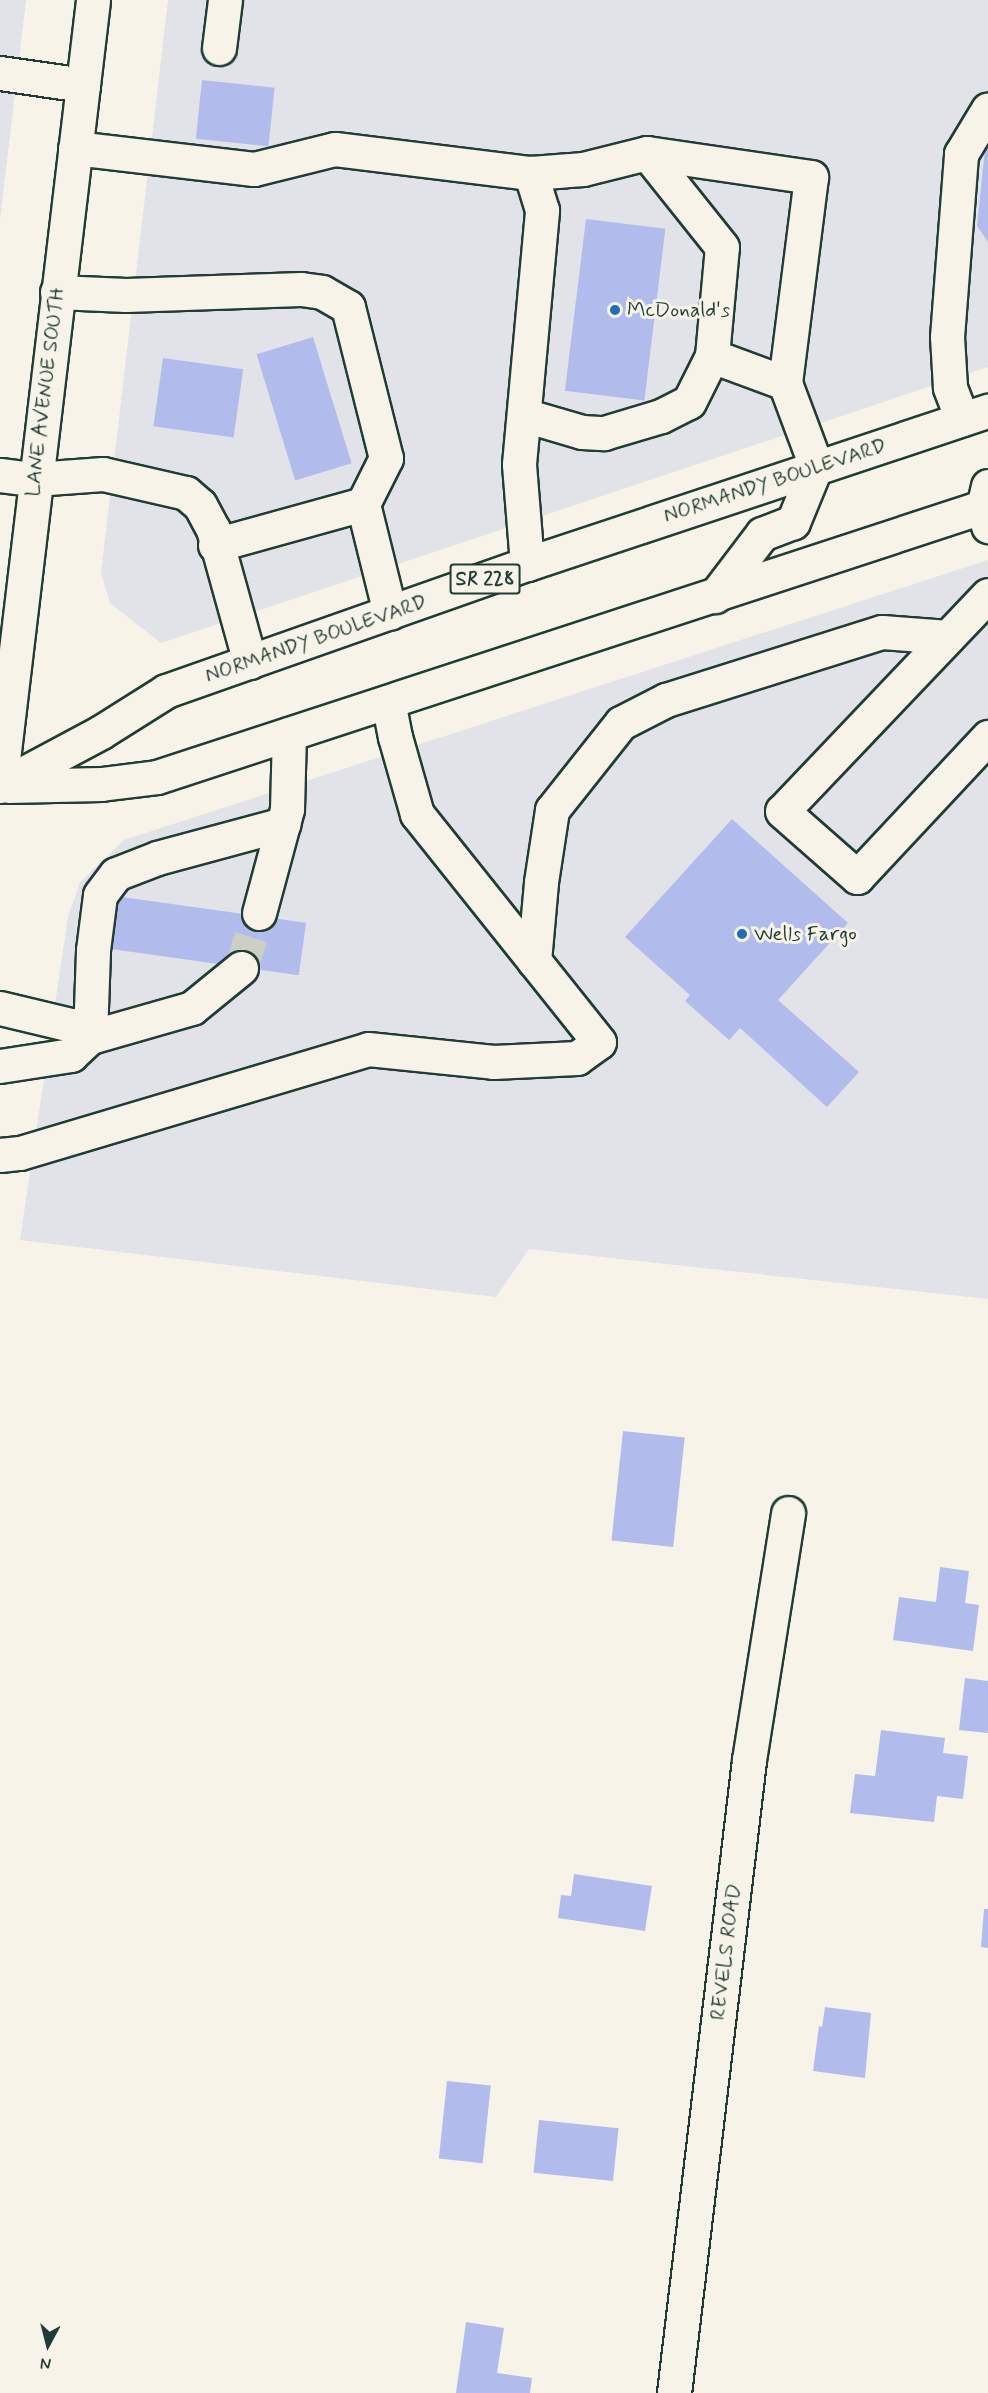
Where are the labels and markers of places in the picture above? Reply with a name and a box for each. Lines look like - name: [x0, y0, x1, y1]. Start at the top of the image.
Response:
- place label: McDonald's: [627, 297, 730, 323]
- marker: McDonald's: [608, 303, 622, 317]
- place label: Wells Fargo: [754, 921, 856, 947]
- marker: Wells Fargo: [735, 927, 749, 941]

